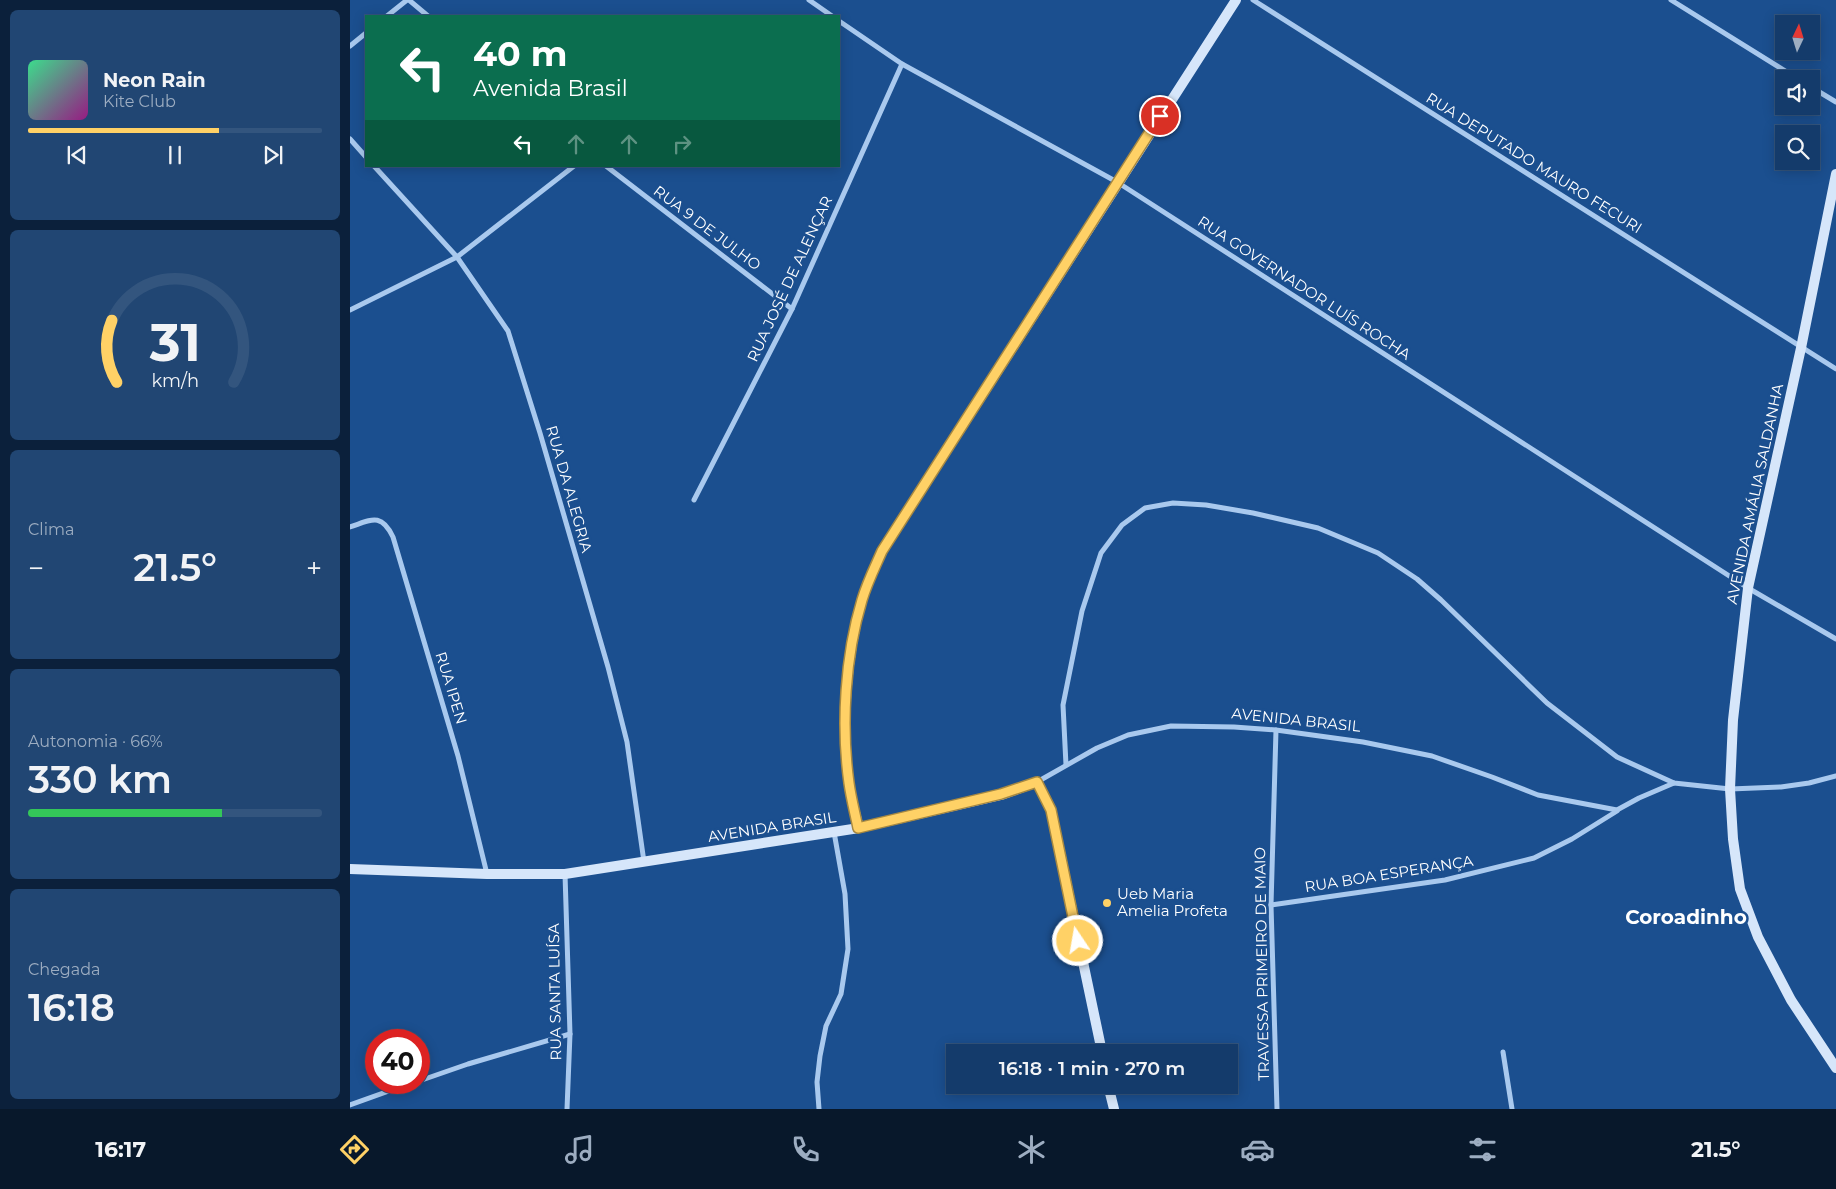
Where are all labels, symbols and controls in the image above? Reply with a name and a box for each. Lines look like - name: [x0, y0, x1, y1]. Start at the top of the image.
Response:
- north arrow: [1775, 15, 1820, 60]
- map controls: [1775, 15, 1820, 170]
- text: 40 m: [473, 32, 568, 75]
- icon: left: [390, 35, 455, 100]
- text: Neon Rain: [103, 69, 206, 92]
- button: sound: [1775, 70, 1820, 115]
- text: Avenida Brasil: [473, 75, 628, 102]
- street label: RUA DEPUTADO MAURO FECURI: [1423, 88, 1646, 237]
- text: Kite Club: [103, 92, 176, 111]
- pin: [1139, 95, 1181, 137]
- icon: arrive: [1146, 102, 1174, 130]
- button: search: [1775, 125, 1820, 170]
- icon: left: [509, 130, 537, 158]
- icon: ahead: [562, 130, 590, 158]
- icon: ahead: [615, 130, 643, 158]
- icon: right: [668, 130, 696, 158]
- icon: previous: [63, 141, 91, 169]
- icon: pause: [161, 141, 189, 169]
- icon: next: [259, 141, 287, 169]
- street label: RUA 9 DE JULHO: [650, 181, 765, 274]
- street label: RUA JOSÉ DE ALENÇAR: [743, 193, 836, 365]
- street label: RUA GOVERNADOR LUÍS ROCHA: [1194, 212, 1415, 364]
- text: 31: [148, 311, 201, 374]
- text: km/h: [151, 370, 199, 391]
- street label: AVENIDA AMÁLIA SALDANHA: [1722, 382, 1787, 606]
- street label: RUA DA ALEGRIA: [542, 423, 597, 555]
- text: Clima: [28, 520, 74, 539]
- text: 21.5°: [133, 544, 217, 591]
- text: −: [28, 551, 44, 585]
- text: +: [306, 551, 322, 585]
- street label: RUA IPEN: [431, 649, 471, 726]
- street label: AVENIDA BRASIL: [1231, 703, 1362, 736]
- text: Autonomia · 66%: [28, 732, 163, 751]
- text: 330 km: [28, 756, 172, 803]
- street label: AVENIDA BRASIL: [706, 807, 838, 846]
- street label: TRAVESSA PRIMEIRO DE MAIO: [1250, 847, 1273, 1081]
- street label: RUA BOA ESPERANÇA: [1303, 851, 1475, 896]
- place label: Ueb Maria Amelia Profeta: [1117, 884, 1228, 920]
- marker: Ueb Maria Amelia Profeta: [1101, 897, 1113, 909]
- district label: Coroadinho: [1625, 905, 1747, 929]
- position arrow: [1051, 914, 1103, 966]
- street label: RUA SANTA LUÍSA: [544, 923, 565, 1061]
- text: Chegada: [28, 960, 101, 979]
- text: 16:18: [28, 984, 115, 1031]
- speed limit sign: 40: [365, 1029, 430, 1094]
- text: 16:18 · 1 min · 270 m: [999, 1057, 1185, 1080]
- icon: directions: [337, 1132, 372, 1167]
- icon: music: [562, 1132, 597, 1167]
- icon: phone: [788, 1132, 823, 1167]
- icon: climate: [1014, 1132, 1049, 1167]
- icon: car: [1240, 1132, 1275, 1167]
- icon: filters: [1465, 1132, 1500, 1167]
- text: 16:17: [95, 1136, 146, 1163]
- text: 21.5°: [1691, 1136, 1741, 1163]

